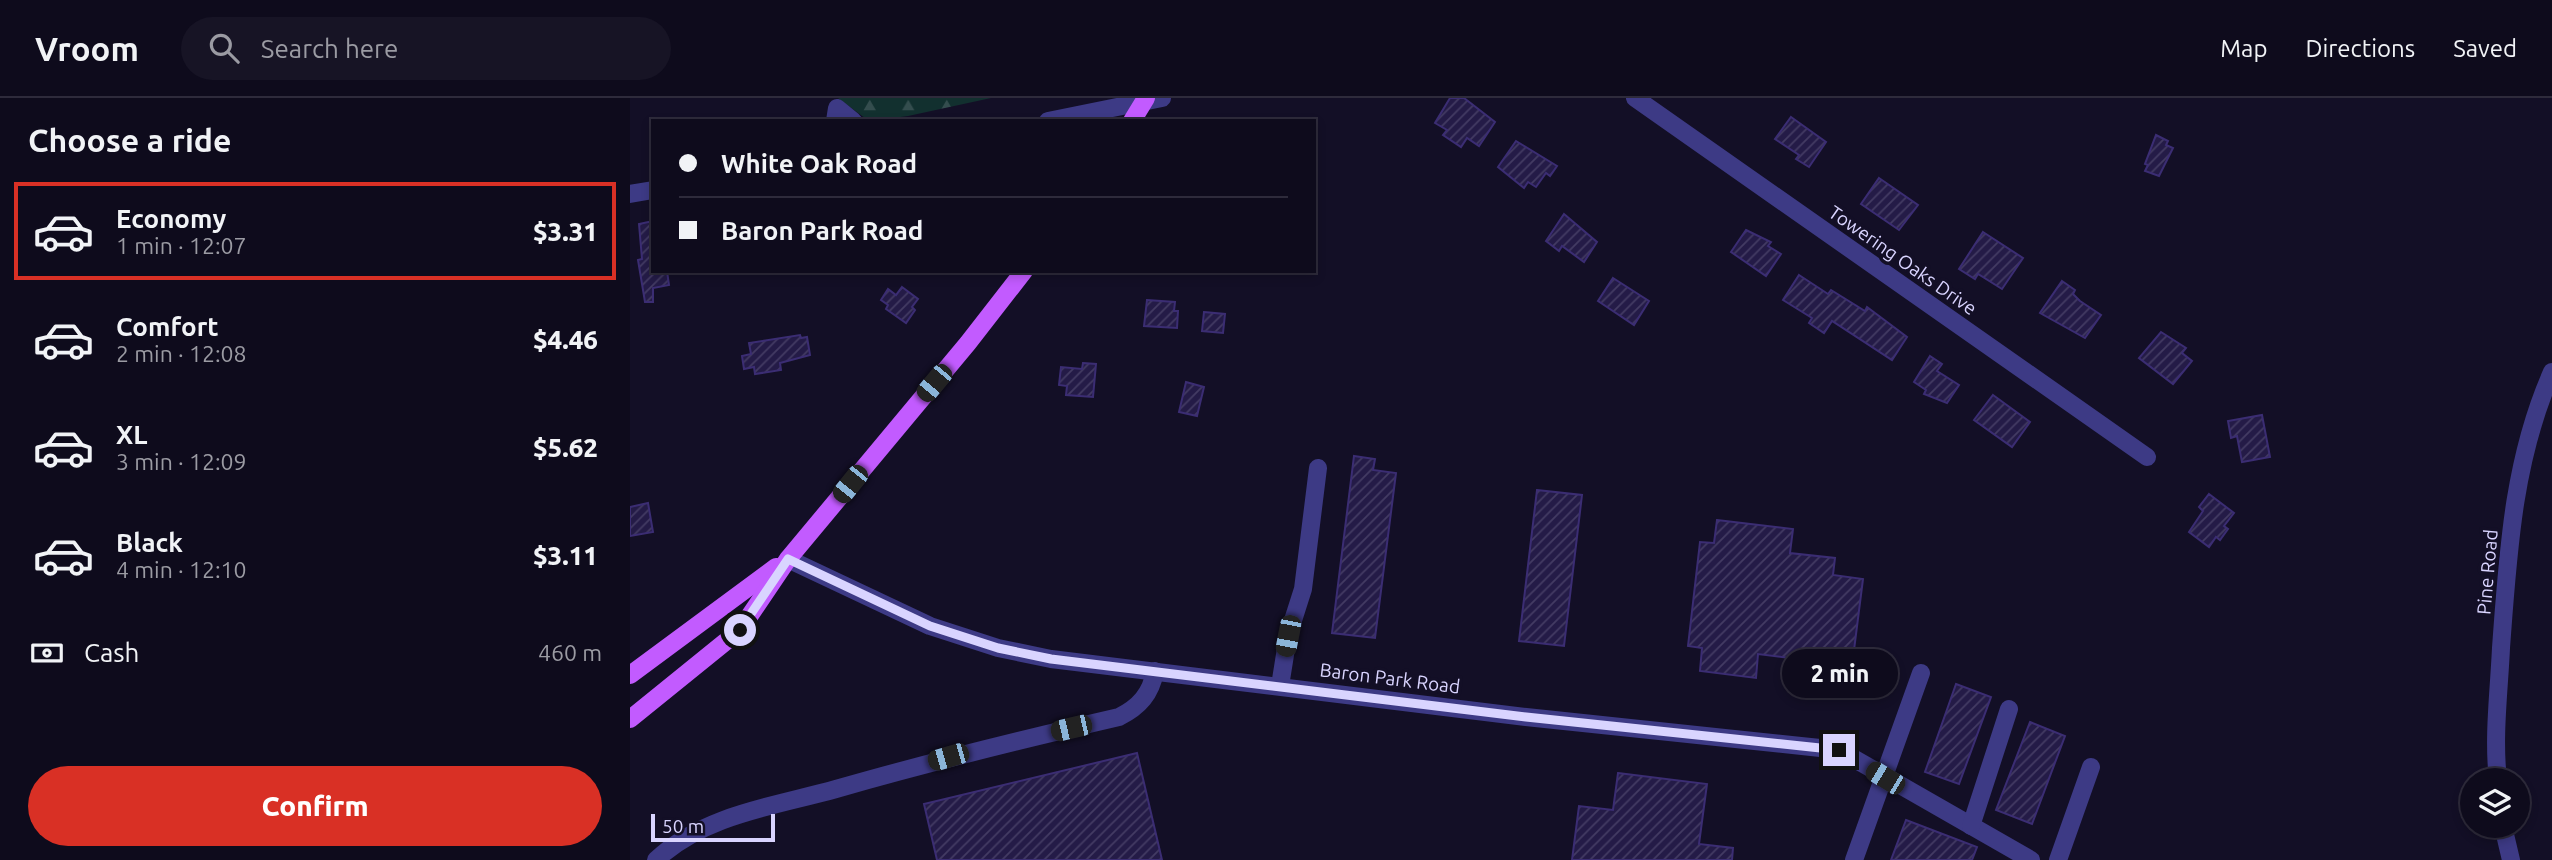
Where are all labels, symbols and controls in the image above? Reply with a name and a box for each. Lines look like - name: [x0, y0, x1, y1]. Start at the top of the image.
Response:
- search box: [181, 17, 671, 80]
- icon: search: [205, 29, 243, 67]
- text: Vroom: [35, 30, 139, 67]
- text: Search here: [261, 34, 398, 63]
- text: Map: [2220, 35, 2267, 62]
- text: Directions: [2305, 35, 2415, 62]
- text: Saved: [2453, 35, 2517, 62]
- text: Choose a ride: [28, 122, 231, 158]
- text: White Oak Road: [721, 149, 917, 178]
- icon: car: [32, 200, 95, 263]
- street label: Towering Oaks Drive: [1825, 201, 1981, 319]
- text: Economy: [116, 204, 226, 233]
- text: Baron Park Road: [721, 216, 923, 245]
- text: $3.31: [533, 217, 598, 246]
- text: 1 min · 12:07: [116, 233, 247, 258]
- icon: car: [32, 308, 95, 371]
- text: Comfort: [116, 312, 219, 341]
- text: $4.46: [533, 325, 598, 354]
- text: 2 min · 12:08: [116, 341, 247, 366]
- car: [913, 360, 956, 406]
- icon: car: [32, 416, 95, 479]
- text: XL: [116, 420, 147, 449]
- text: $5.62: [533, 433, 598, 462]
- text: 3 min · 12:09: [116, 449, 247, 474]
- car: [829, 461, 872, 507]
- icon: car: [32, 524, 95, 587]
- text: Black: [116, 528, 183, 557]
- street label: Pine Road: [2472, 528, 2502, 616]
- text: $3.11: [533, 541, 598, 570]
- text: 4 min · 12:10: [116, 557, 247, 582]
- car: [1274, 613, 1303, 659]
- route start: [724, 614, 756, 646]
- icon: cash: [28, 634, 66, 672]
- text: Cash: [84, 638, 139, 667]
- text: 460 m: [538, 640, 602, 665]
- callout: 2 min: [1781, 648, 1897, 698]
- street label: Baron Park Road: [1319, 658, 1461, 698]
- text: 2 min: [1811, 661, 1869, 686]
- car: [1049, 713, 1094, 743]
- route end: [1823, 734, 1855, 766]
- car: [925, 741, 972, 773]
- car: [1862, 758, 1909, 798]
- button: Confirm: [28, 766, 602, 846]
- map controls: [2460, 768, 2530, 838]
- button: layers: [2460, 768, 2530, 838]
- scale bar: [651, 811, 775, 843]
- text: 50 m: [662, 815, 704, 837]

